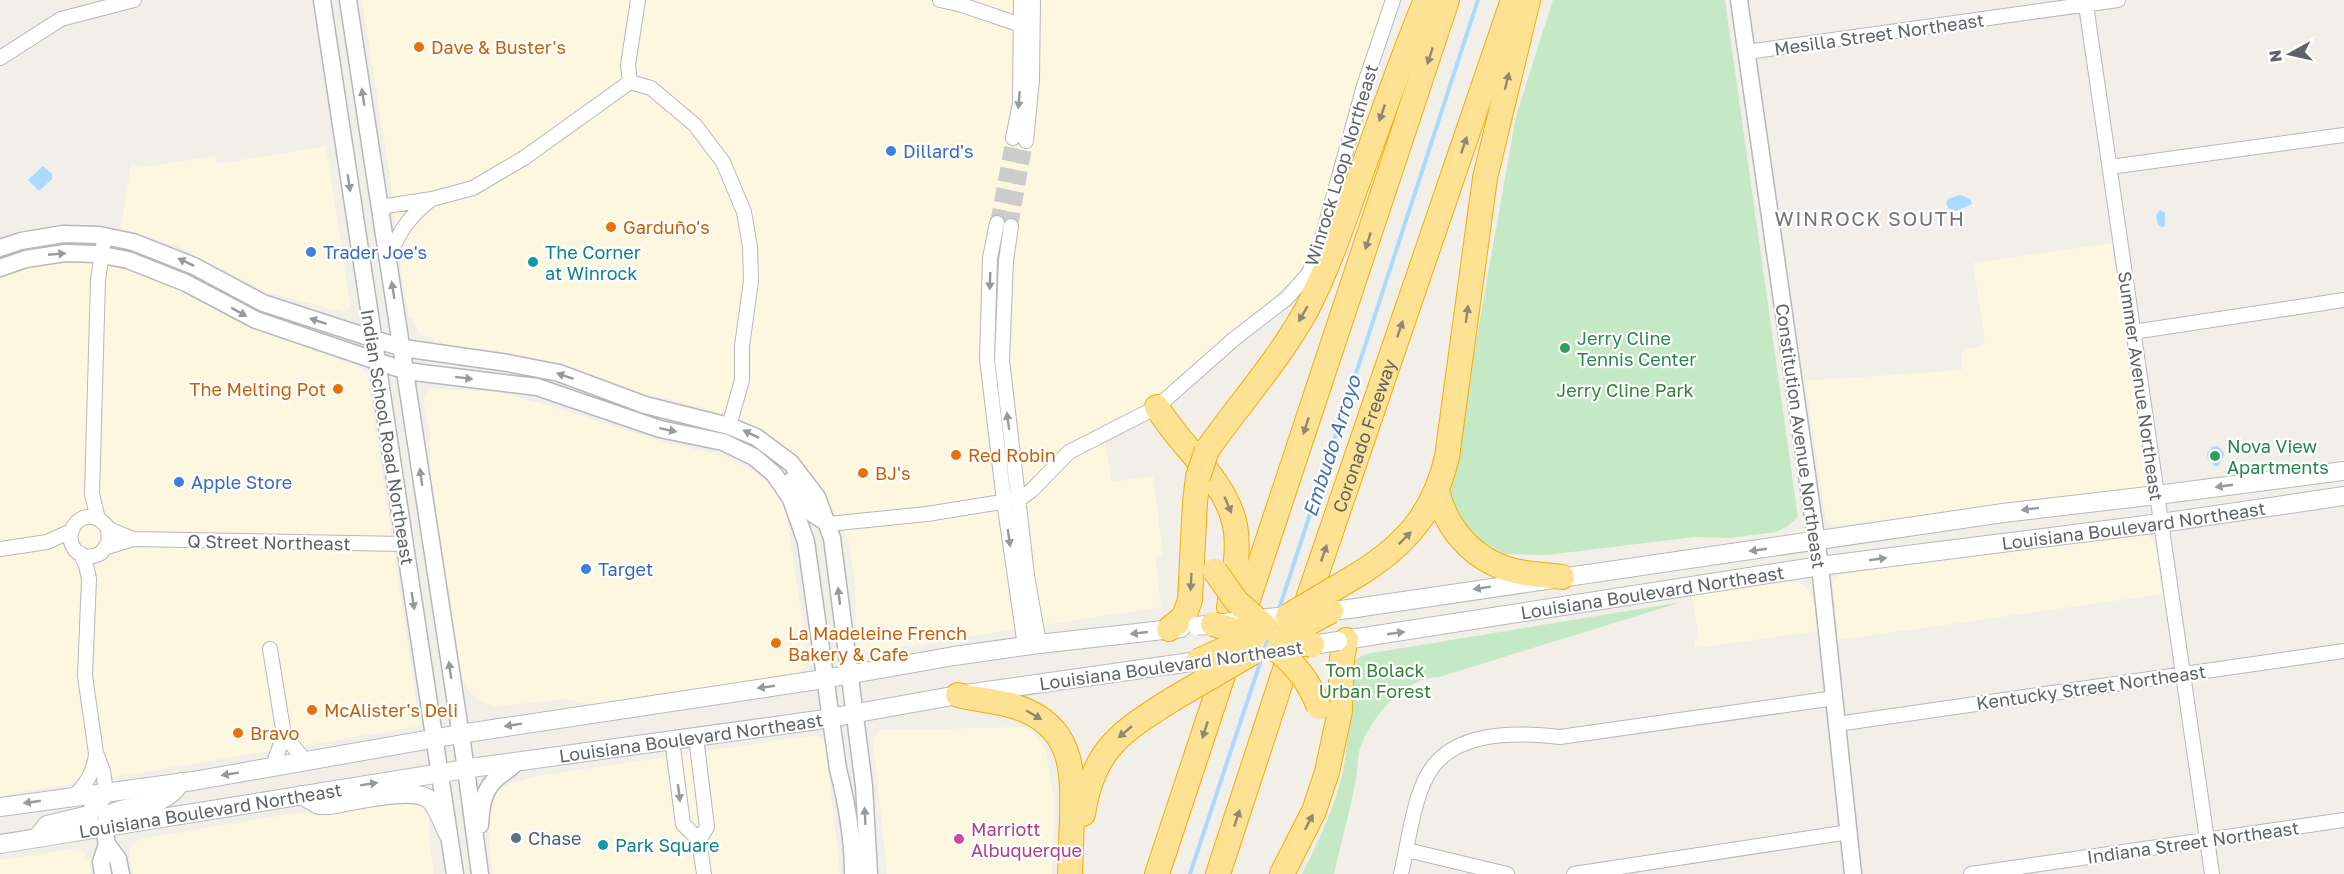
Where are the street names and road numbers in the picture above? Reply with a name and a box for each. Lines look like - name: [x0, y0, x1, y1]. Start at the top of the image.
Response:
- street label: Mesilla Street Northeast: [1773, 8, 1985, 60]
- street label: Winrock Loop Northeast: [1300, 61, 1382, 269]
- street label: Summer Avenue Northeast: [2114, 270, 2168, 502]
- street label: Constitution Avenue Northeast: [1771, 302, 1831, 570]
- street label: Indian School Road Northeast: [357, 308, 419, 566]
- street label: Coronado Freeway: [1327, 356, 1400, 515]
- street label: Louisiana Boulevard Northeast: [2000, 497, 2267, 554]
- street label: Q Street Northeast: [187, 530, 351, 554]
- street label: Louisiana Boulevard Northeast: [1519, 561, 1785, 623]
- street label: Louisiana Boulevard Northeast: [1038, 636, 1304, 694]
- street label: Kentucky Street Northeast: [1975, 660, 2207, 714]
- street label: Louisiana Boulevard Northeast: [558, 708, 824, 767]
- street label: Louisiana Boulevard Northeast: [77, 778, 343, 842]
- street label: Indiana Street Northeast: [2086, 816, 2300, 868]

